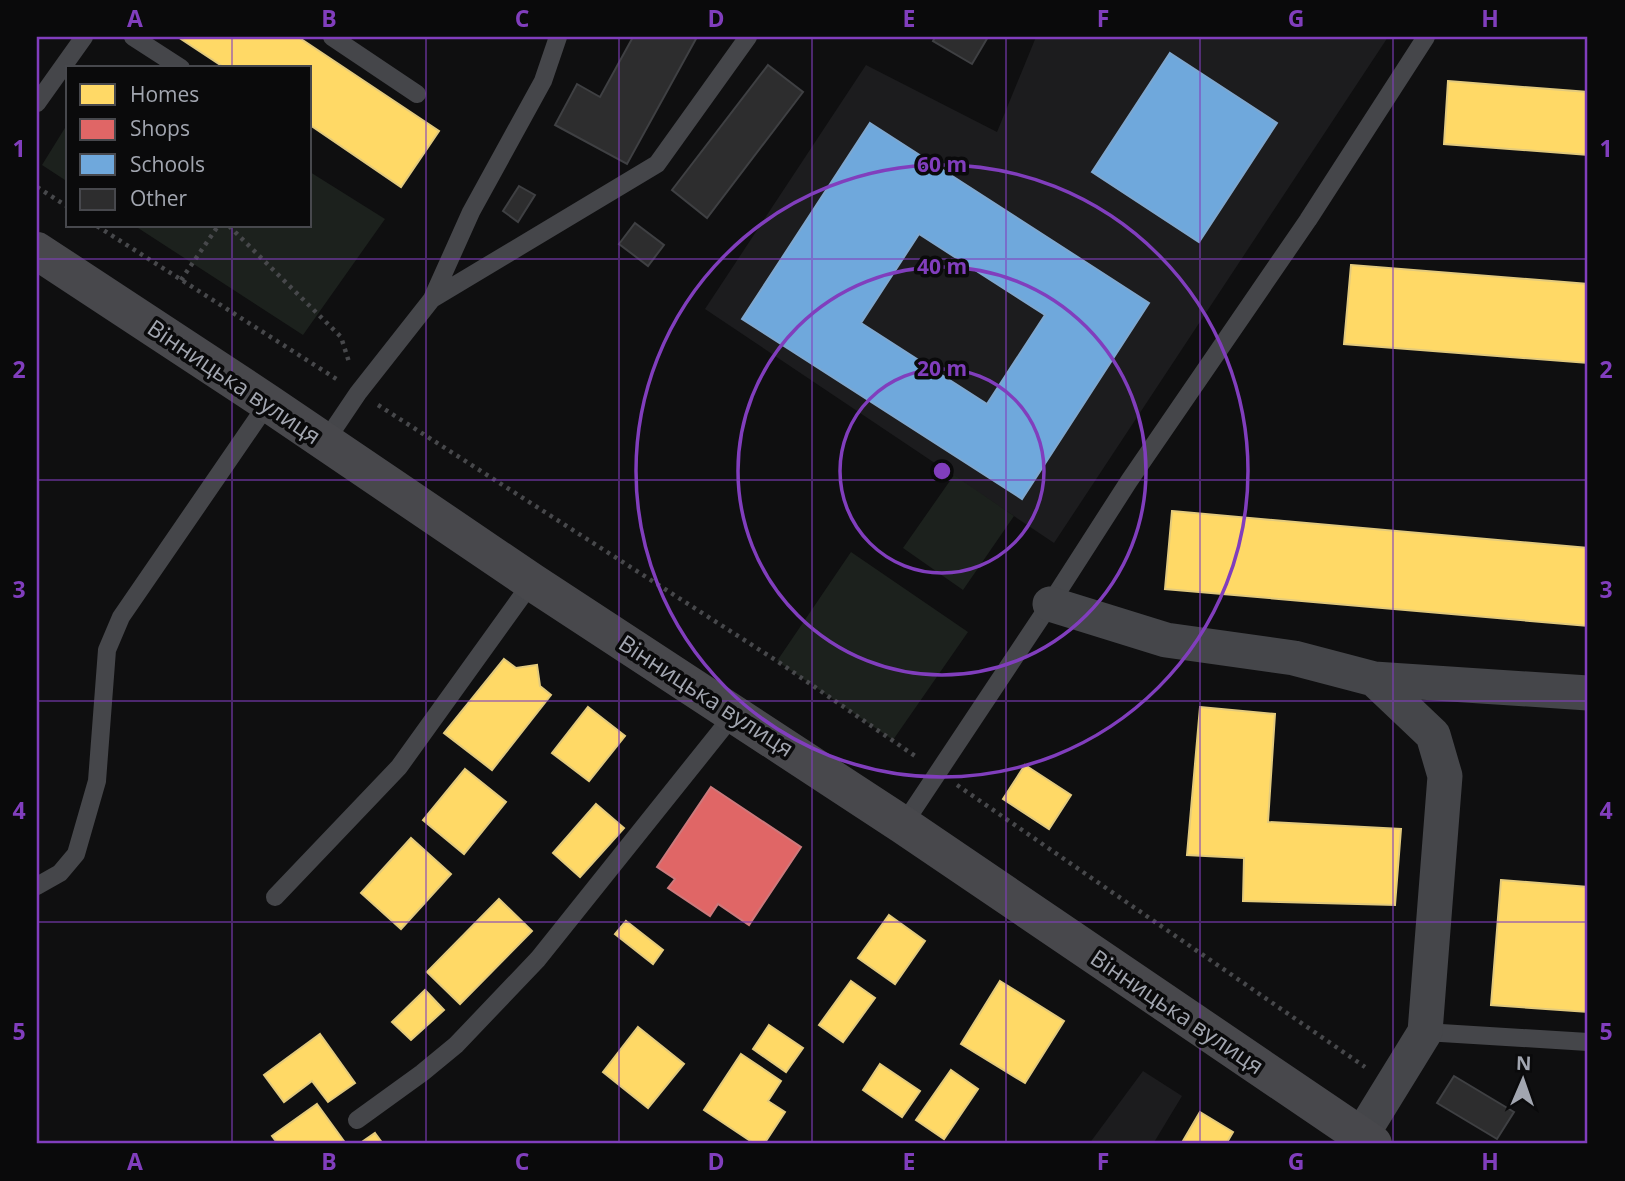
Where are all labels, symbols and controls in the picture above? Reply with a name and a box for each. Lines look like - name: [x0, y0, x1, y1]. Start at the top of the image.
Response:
- text: A: [127, 2, 143, 34]
- text: B: [321, 2, 337, 34]
- text: C: [515, 2, 529, 34]
- text: D: [707, 2, 725, 34]
- text: E: [903, 2, 915, 34]
- text: F: [1097, 2, 1109, 34]
- text: G: [1288, 2, 1304, 34]
- text: H: [1481, 2, 1499, 34]
- legend: [66, 66, 312, 228]
- text: Homes: [130, 80, 199, 108]
- text: Shops: [130, 114, 190, 142]
- text: 1: [12, 132, 26, 164]
- text: 1: [1599, 132, 1613, 164]
- text: Schools: [130, 150, 205, 178]
- text: 60 m: [917, 150, 967, 178]
- text: Other: [130, 184, 187, 212]
- text: 40 m: [917, 252, 967, 280]
- street label: Вінницька вулиця: [142, 311, 328, 451]
- text: 2: [12, 353, 26, 385]
- text: 2: [1599, 353, 1613, 385]
- text: 20 m: [917, 354, 967, 382]
- centre of rings: [930, 459, 954, 483]
- text: 3: [12, 573, 26, 605]
- text: 3: [1599, 573, 1613, 605]
- street label: Вінницька вулиця: [613, 627, 800, 764]
- text: 4: [12, 794, 26, 826]
- text: 4: [1599, 794, 1613, 826]
- street label: Вінницька вулиця: [1085, 941, 1271, 1081]
- text: 5: [12, 1015, 26, 1047]
- text: 5: [1599, 1015, 1613, 1047]
- north arrow: [1488, 1044, 1558, 1114]
- text: N: [1515, 1050, 1532, 1076]
- text: A: [127, 1145, 143, 1177]
- text: B: [321, 1145, 337, 1177]
- text: C: [515, 1145, 529, 1177]
- text: D: [707, 1145, 725, 1177]
- text: E: [903, 1145, 915, 1177]
- text: F: [1097, 1145, 1109, 1177]
- text: G: [1288, 1145, 1304, 1177]
- text: H: [1481, 1145, 1499, 1177]

